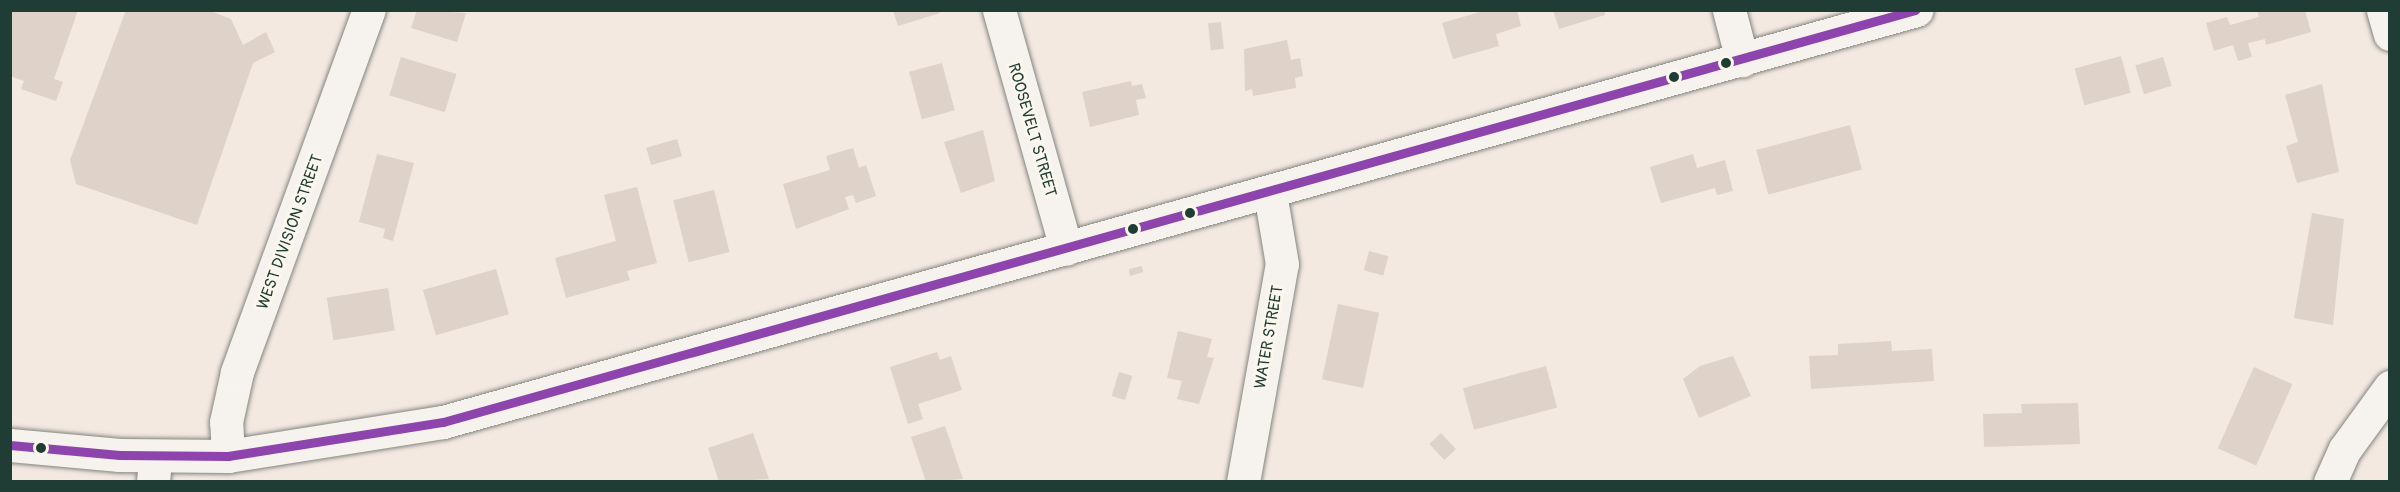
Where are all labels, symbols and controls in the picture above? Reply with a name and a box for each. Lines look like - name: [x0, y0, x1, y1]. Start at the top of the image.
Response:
- unlabelled marker: [1720, 57, 1732, 69]
- street label: ROOSEVELT STREET: [1004, 61, 1060, 199]
- unlabelled marker: [1668, 71, 1680, 83]
- street label: WEST DIVISION STREET: [253, 152, 327, 312]
- unlabelled marker: [1184, 207, 1196, 219]
- unlabelled marker: [1127, 223, 1139, 235]
- street label: WATER STREET: [1250, 284, 1288, 390]
- unlabelled marker: [35, 442, 47, 454]

